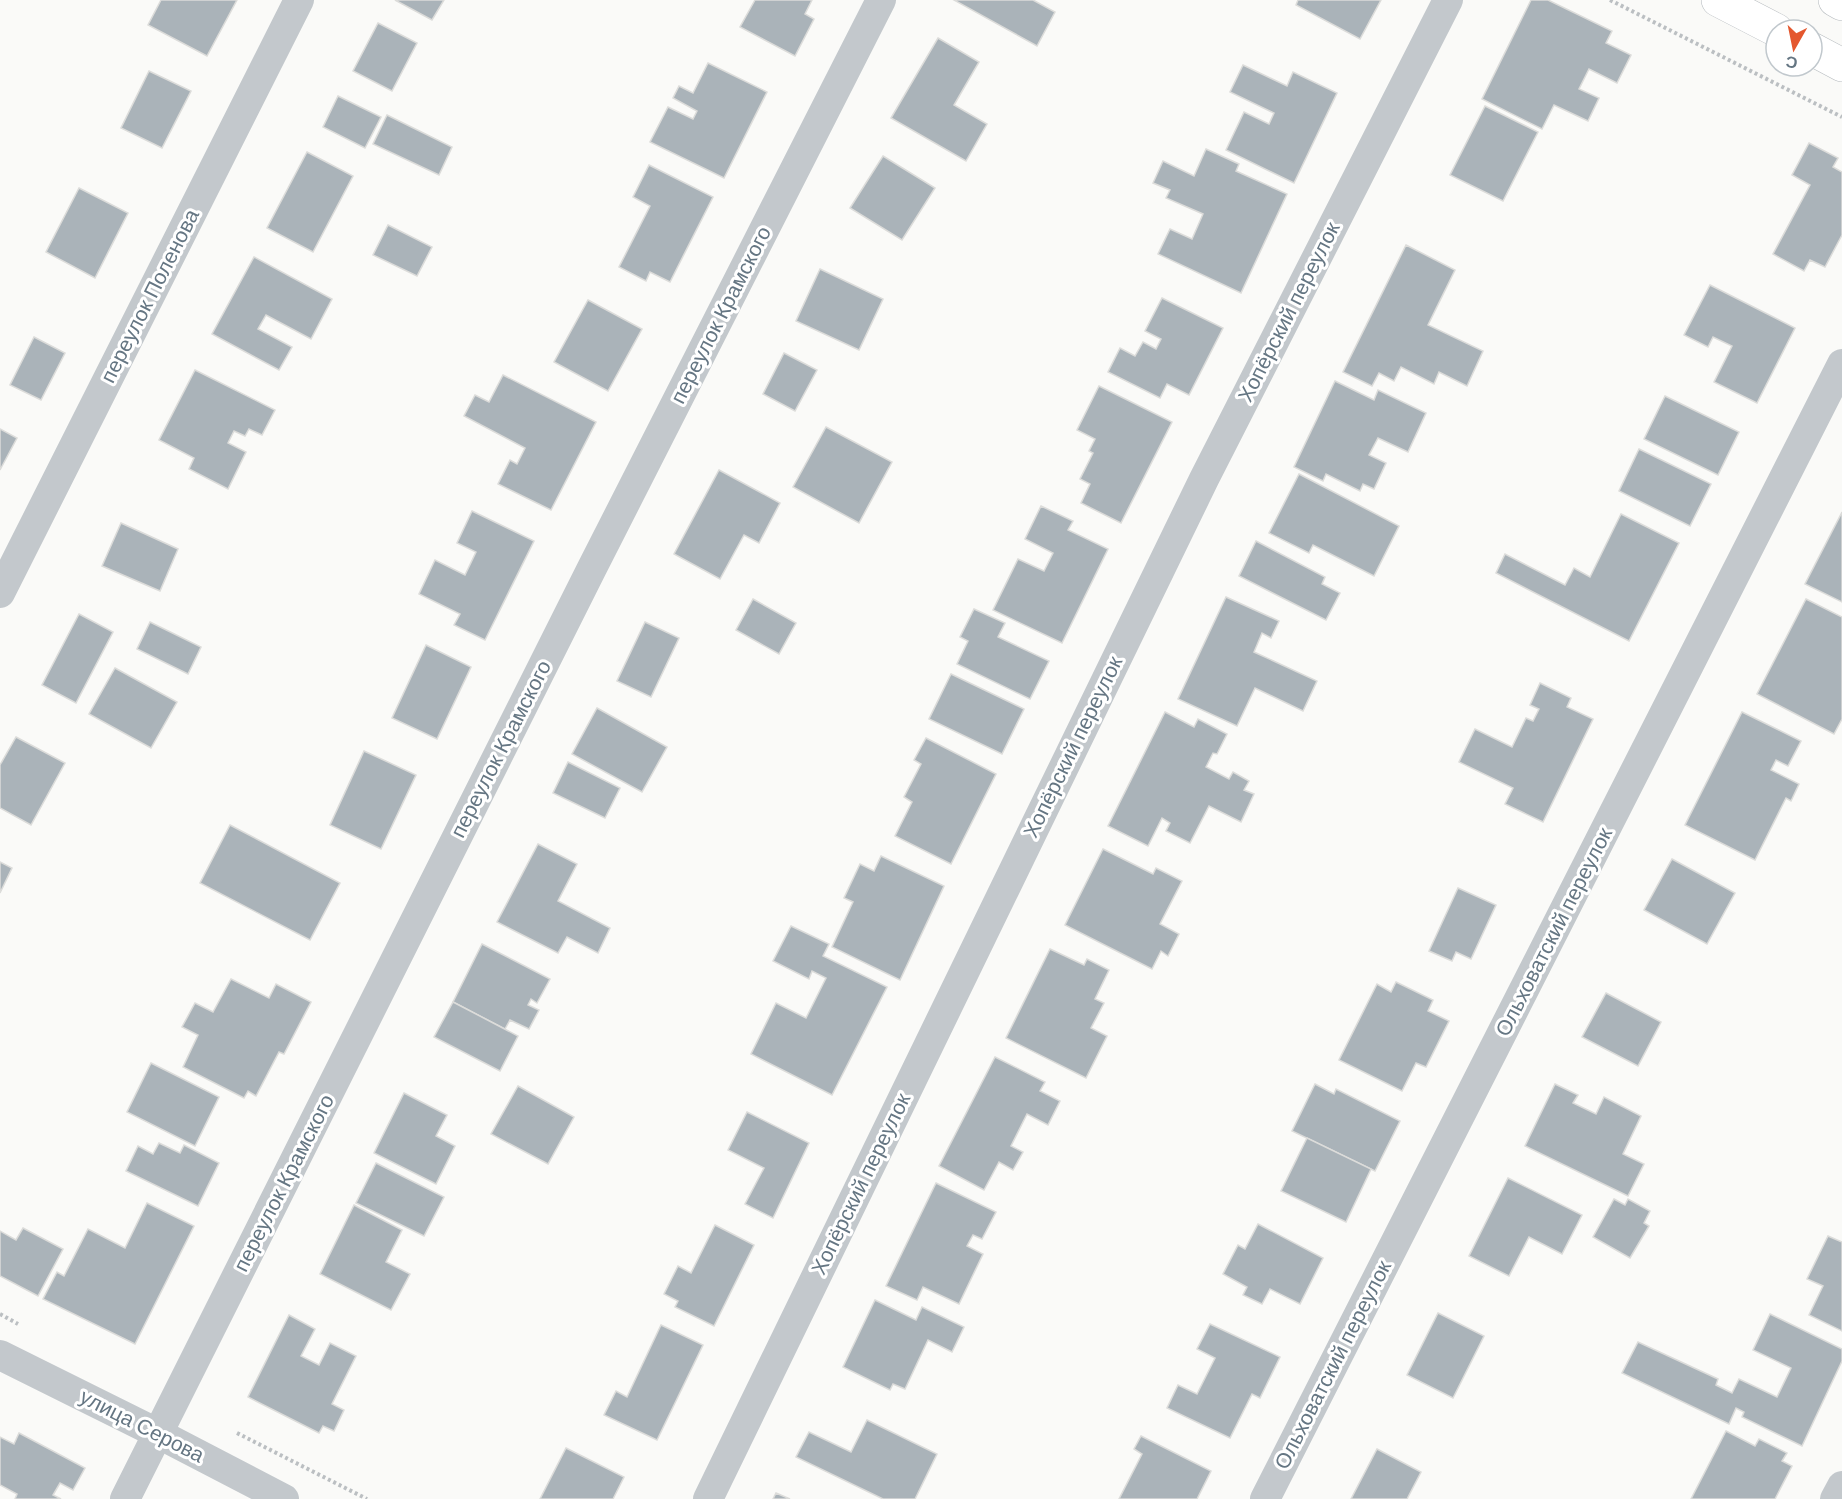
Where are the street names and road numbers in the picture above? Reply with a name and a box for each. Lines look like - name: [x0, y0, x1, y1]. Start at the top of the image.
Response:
- street label: переулок Поленова: [94, 204, 206, 388]
- street label: Хопёрский переулок: [1231, 216, 1347, 407]
- street label: переулок Крамского: [664, 221, 778, 409]
- street label: Хопёрский переулок: [1017, 651, 1129, 842]
- street label: переулок Крамского: [444, 655, 558, 843]
- street label: Ольховатский переулок: [1489, 822, 1619, 1041]
- street label: Хопёрский переулок: [805, 1088, 917, 1279]
- street label: переулок Крамского: [227, 1089, 341, 1277]
- street label: Ольховатский переулок: [1268, 1255, 1398, 1474]
- street label: улица Серова: [75, 1383, 209, 1470]

